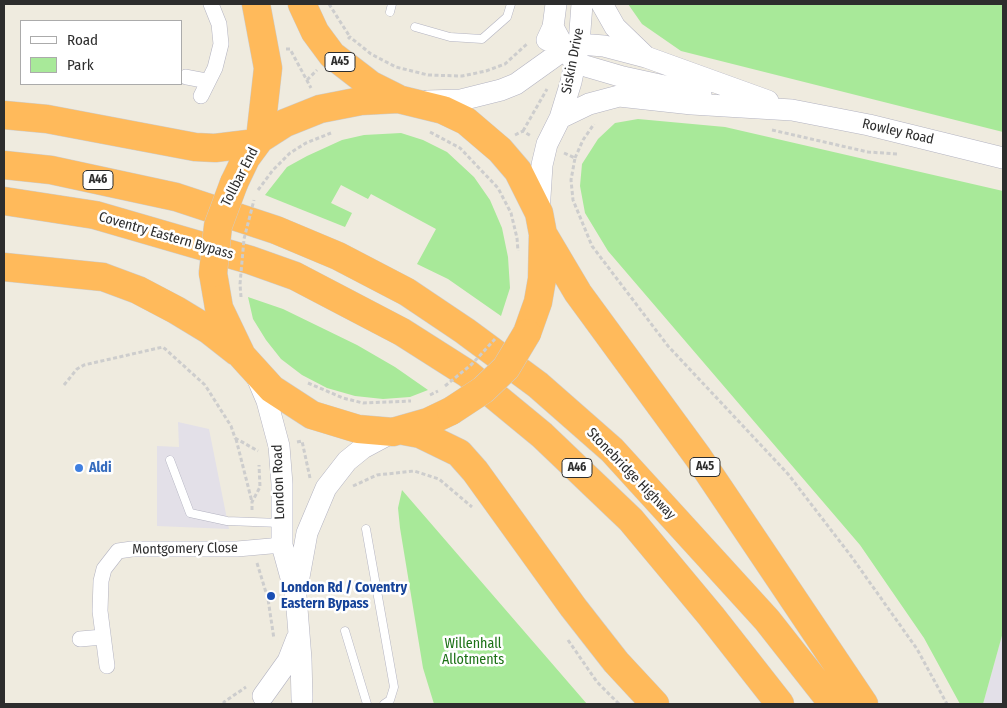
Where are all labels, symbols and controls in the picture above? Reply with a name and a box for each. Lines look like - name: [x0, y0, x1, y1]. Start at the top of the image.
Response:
- legend: [20, 20, 182, 85]
- street label: Siskin Drive: [558, 27, 588, 95]
- text: Road: [67, 31, 98, 49]
- road number: A45: [325, 52, 355, 72]
- text: Park: [67, 56, 94, 74]
- street label: Rowley Road: [861, 116, 935, 148]
- street label: Tollbar End: [218, 145, 262, 209]
- road number: A46: [83, 170, 113, 190]
- street label: Coventry Eastern Bypass: [97, 209, 235, 263]
- street label: Stonebridge Highway: [583, 425, 679, 523]
- street label: London Road: [269, 444, 289, 520]
- road number: A46: [562, 458, 592, 478]
- road number: A45: [690, 458, 720, 477]
- place label: Aldi: [89, 460, 112, 476]
- marker: Aldi: [73, 462, 85, 474]
- street label: Montgomery Close: [132, 540, 238, 558]
- place label: London Rd / Coventry Eastern Bypass: [281, 580, 407, 612]
- marker: London Rd / Coventry Eastern Bypass: [265, 590, 277, 602]
- park label: Willenhall Allotments: [442, 636, 504, 669]

